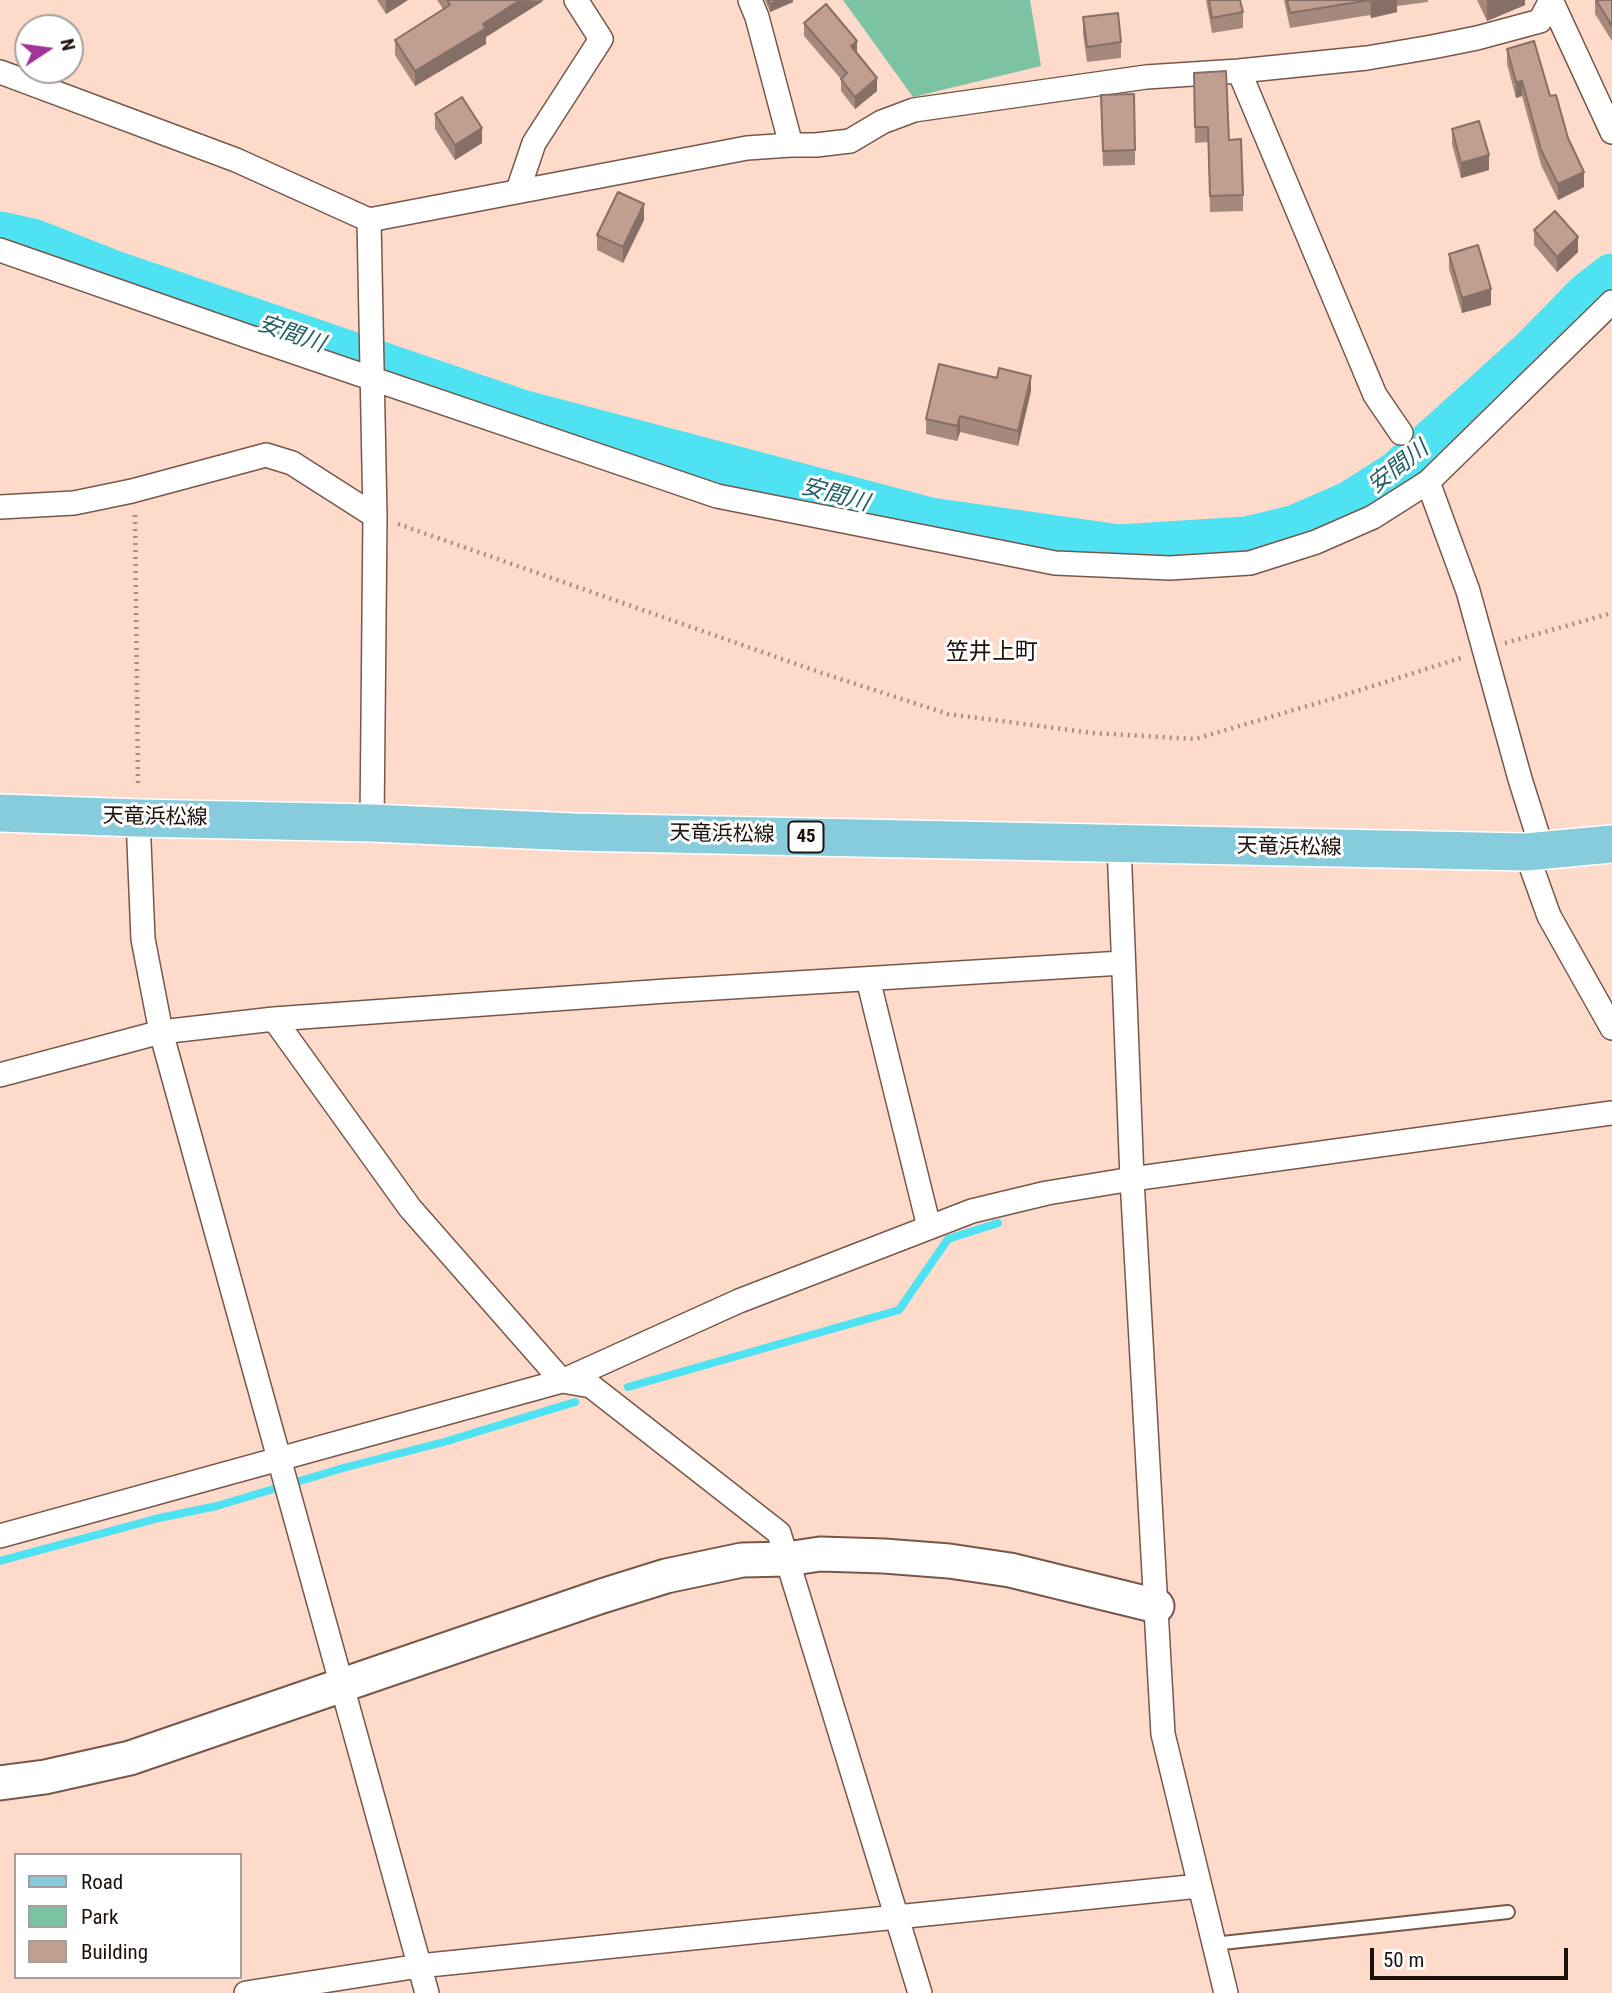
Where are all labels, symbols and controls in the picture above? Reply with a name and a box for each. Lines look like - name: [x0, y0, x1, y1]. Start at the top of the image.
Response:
- north arrow: [14, 14, 84, 84]
- text: N: [55, 36, 81, 53]
- water label: 安間川: [254, 311, 328, 359]
- water label: 安間川: [1363, 436, 1435, 500]
- water label: 安間川: [798, 474, 872, 518]
- district label: 笠井上町: [946, 639, 1038, 667]
- street label: 天竜浜松線: [102, 804, 208, 832]
- street label: 天竜浜松線: [669, 821, 775, 849]
- road number: 45: [788, 822, 824, 852]
- street label: 天竜浜松線: [1236, 834, 1342, 862]
- legend: [14, 1853, 242, 1979]
- text: Road: [81, 1870, 123, 1894]
- text: Park: [81, 1905, 118, 1929]
- scale bar: [1374, 1934, 1572, 1978]
- text: Building: [81, 1940, 148, 1964]
- text: 50 m: [1383, 1948, 1424, 1972]

